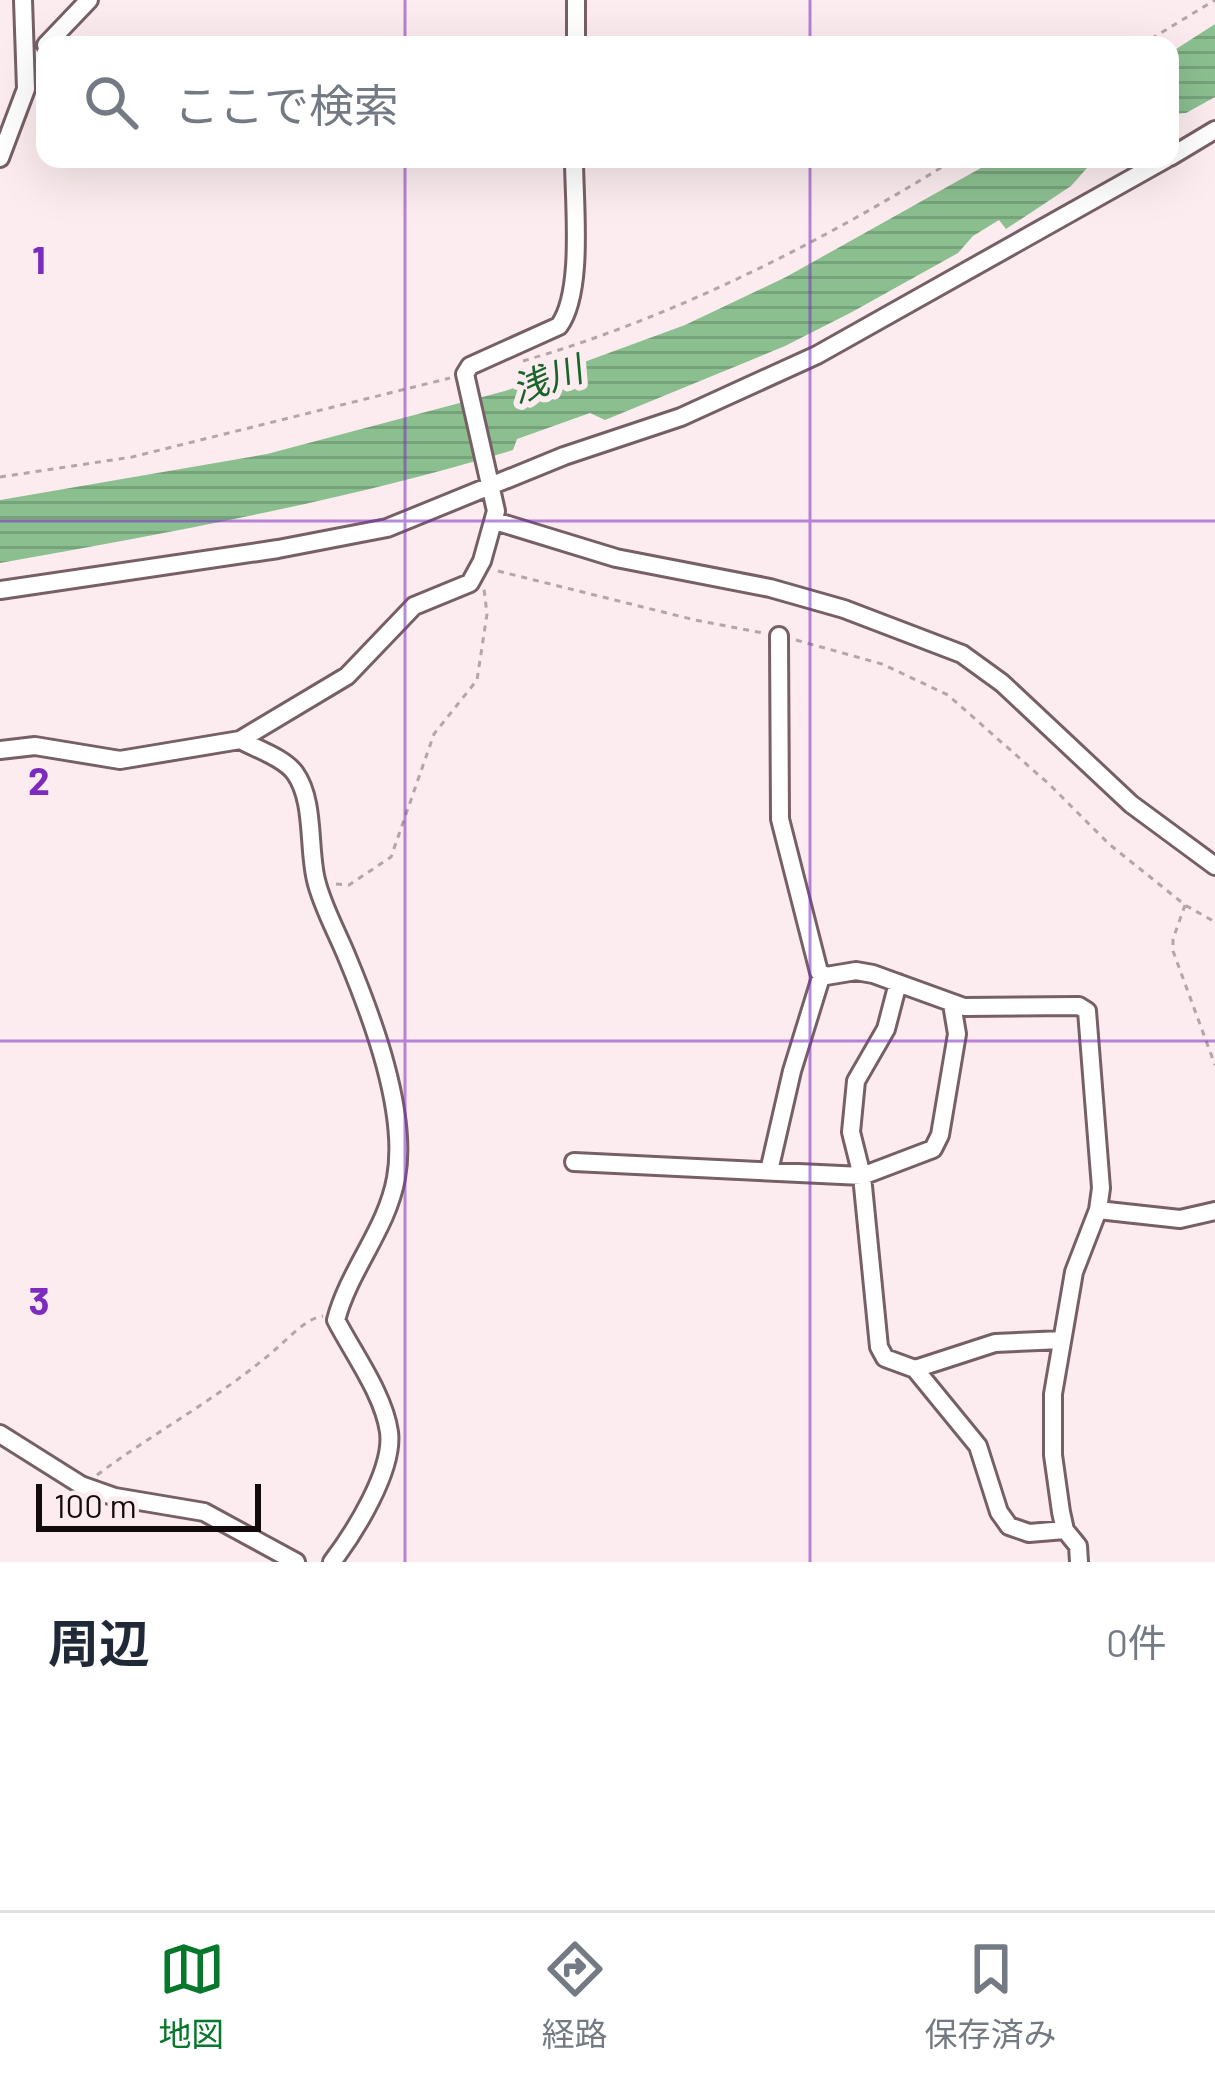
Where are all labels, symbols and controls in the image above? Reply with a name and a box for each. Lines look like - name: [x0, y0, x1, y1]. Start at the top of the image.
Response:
- search box: [36, 36, 1179, 168]
- icon: search: [78, 69, 144, 135]
- text: ここで検索: [174, 77, 399, 131]
- text: 1: [32, 235, 46, 282]
- water label: 浅川: [505, 344, 591, 410]
- text: 2: [28, 756, 50, 803]
- text: 3: [28, 1276, 50, 1323]
- scale bar: [36, 1478, 261, 1531]
- text: 100 m: [54, 1485, 137, 1525]
- text: 周辺: [48, 1611, 150, 1672]
- text: 0件: [1106, 1618, 1167, 1665]
- tab: 地図: [159, 1936, 225, 2056]
- tab: 経路: [542, 1936, 608, 2056]
- tab: 保存済み: [925, 1936, 1057, 2056]

